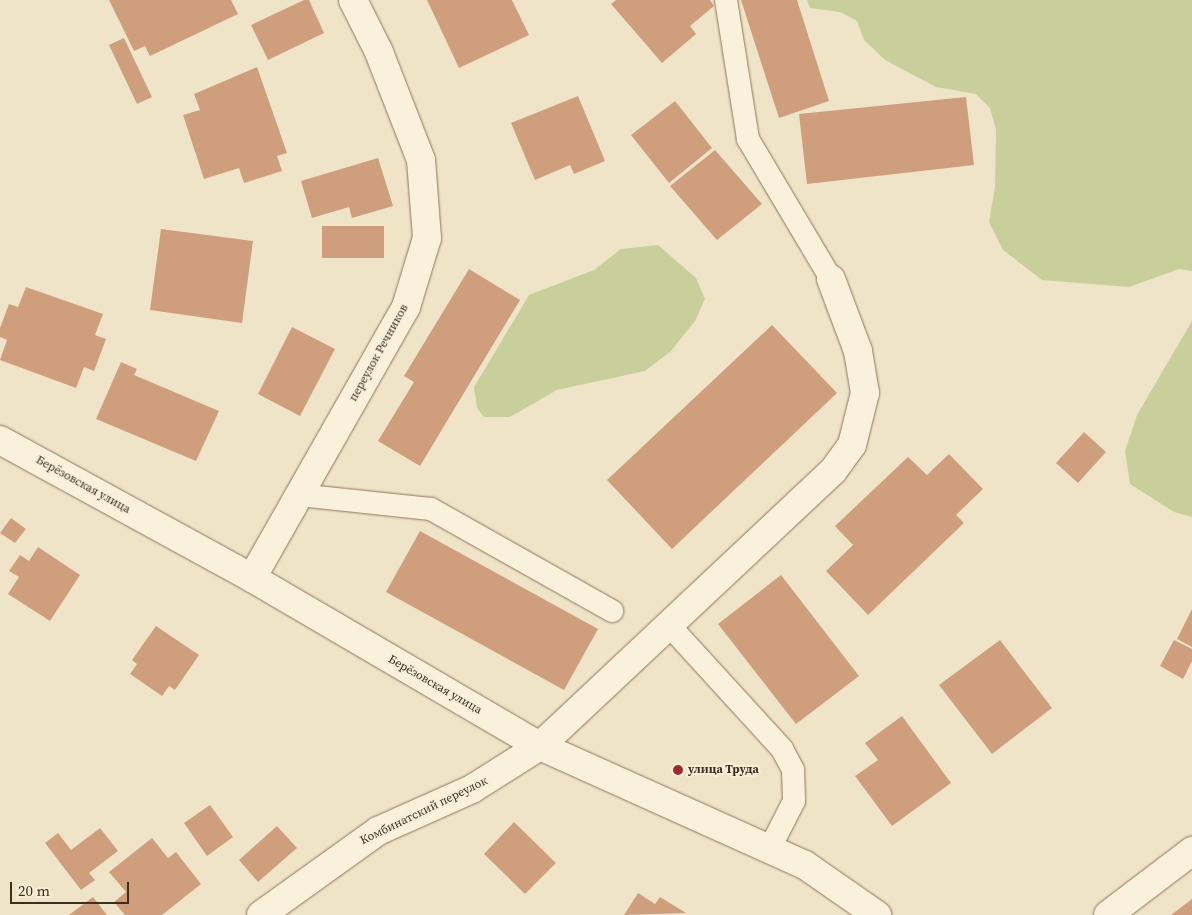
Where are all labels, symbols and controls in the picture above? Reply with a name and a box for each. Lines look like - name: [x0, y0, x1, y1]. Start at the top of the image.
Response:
- street label: переулок Речников: [346, 302, 412, 404]
- street label: Берёзовская улица: [33, 453, 133, 517]
- street label: Берёзовская улица: [386, 652, 484, 718]
- place label: улица Труда: [688, 763, 759, 777]
- marker: улица Труда: [672, 764, 684, 776]
- street label: Комбинатский переулок: [358, 774, 490, 848]
- scale bar: [12, 872, 131, 904]
- text: 20 m: [18, 880, 50, 901]

